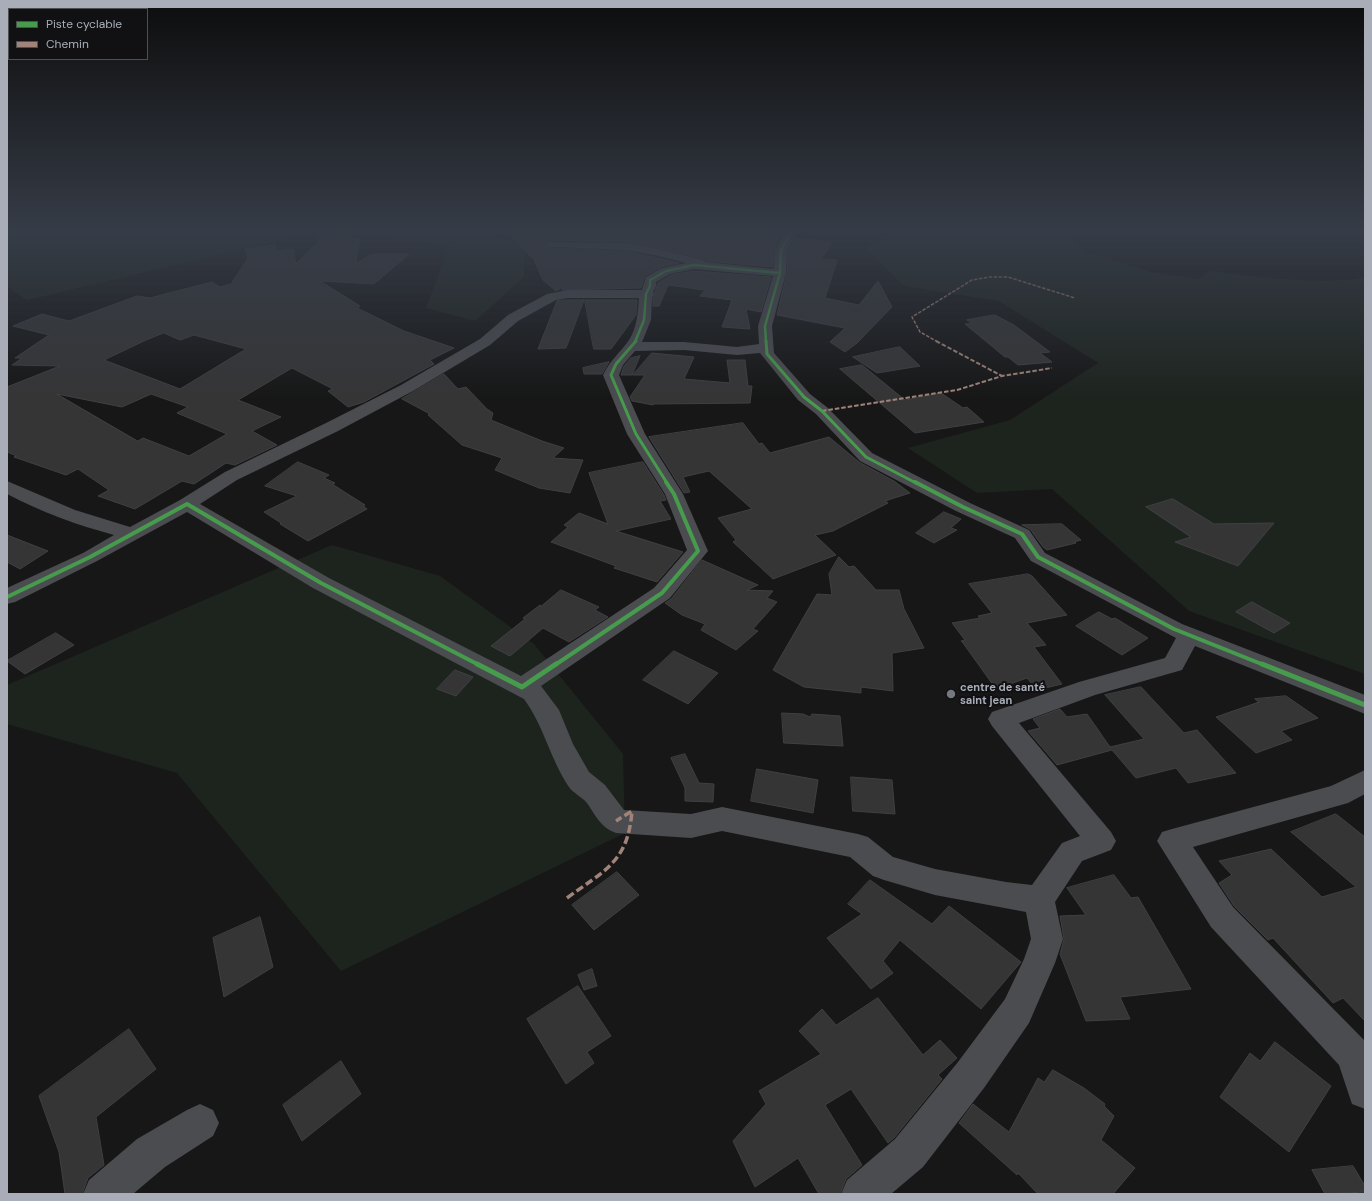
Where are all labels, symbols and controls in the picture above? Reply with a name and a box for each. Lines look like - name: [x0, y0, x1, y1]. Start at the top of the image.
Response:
- legend: [8, 8, 148, 60]
- text: Piste cyclable: [46, 16, 122, 32]
- text: Chemin: [46, 36, 89, 52]
- place label: centre de santé saint jean: [960, 681, 1045, 707]
- marker: centre de santé saint jean: [945, 688, 957, 700]

